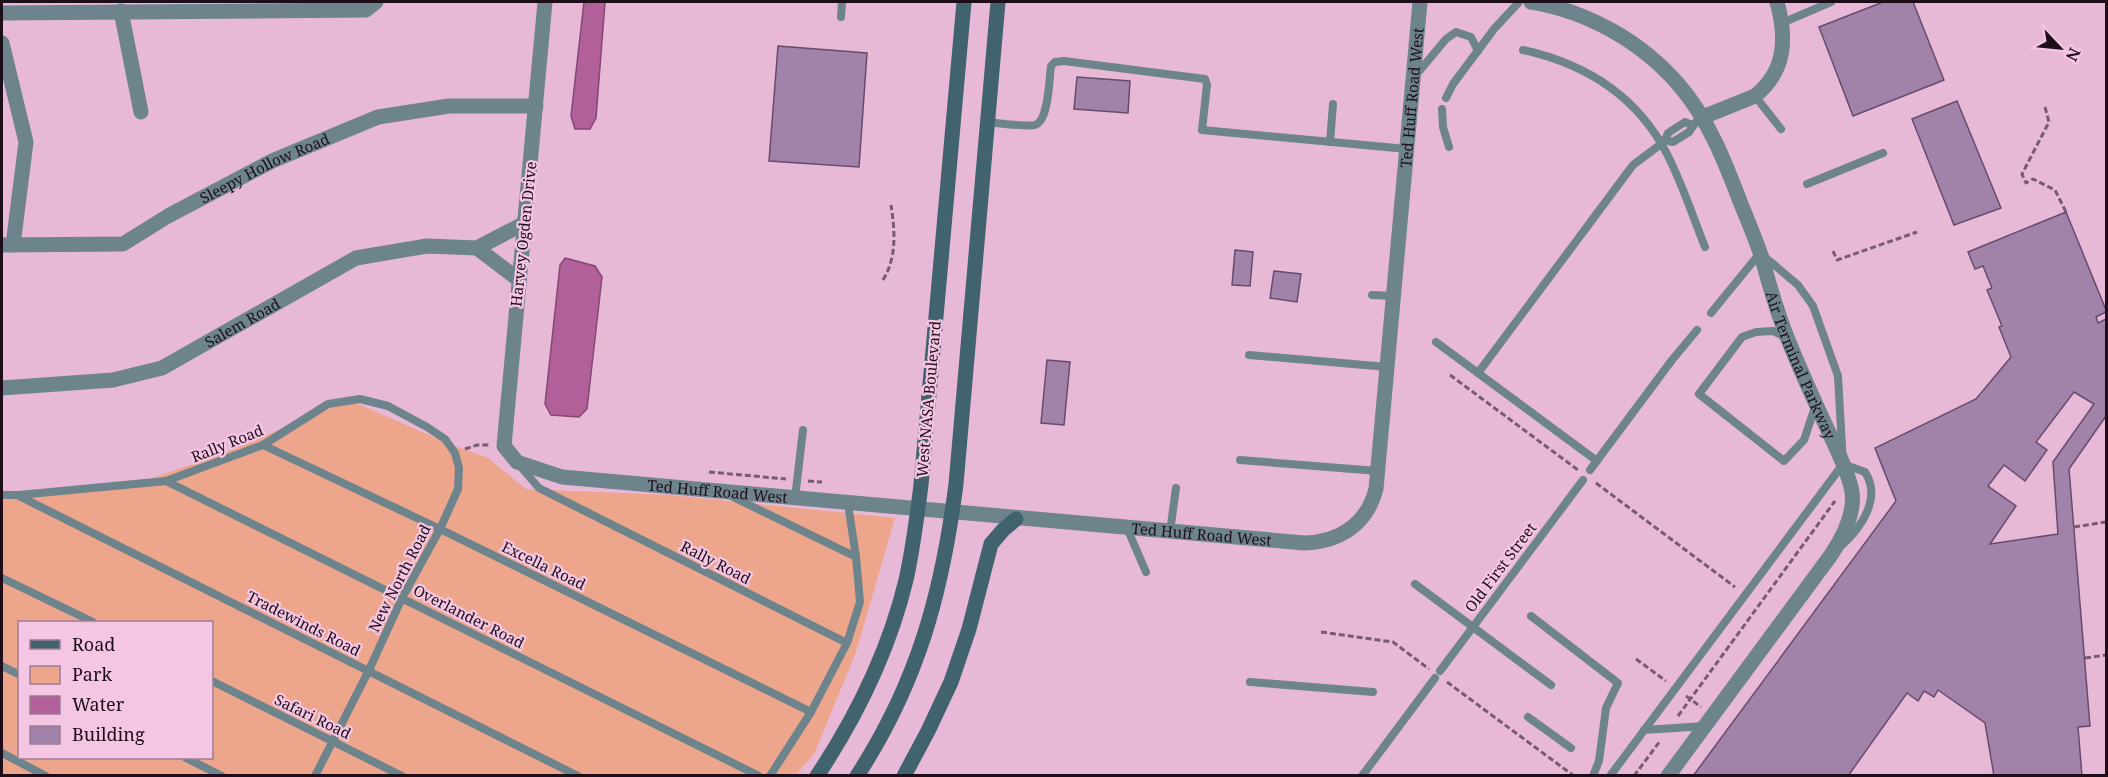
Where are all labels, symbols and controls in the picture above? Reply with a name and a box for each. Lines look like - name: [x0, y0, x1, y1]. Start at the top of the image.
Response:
- north arrow: [2030, 18, 2090, 78]
- street label: Ted Huff Road West: [1395, 27, 1428, 169]
- text: N: [2061, 44, 2086, 65]
- street label: Sleepy Hollow Road: [196, 128, 332, 207]
- street label: Harvey Ogden Drive: [505, 160, 541, 308]
- street label: Air Terminal Parkway: [1762, 289, 1841, 443]
- street label: Salem Road: [201, 293, 284, 352]
- street label: West NASA Boulevard: [911, 320, 945, 478]
- street label: Rally Road: [188, 419, 266, 467]
- street label: Ted Huff Road West: [647, 475, 788, 507]
- street label: Ted Huff Road West: [1131, 518, 1272, 550]
- street label: Old First Street: [1460, 518, 1540, 616]
- street label: New North Road: [363, 521, 435, 635]
- street label: Excella Road: [499, 536, 589, 594]
- street label: Rally Road: [678, 536, 754, 588]
- street label: Overlander Road: [410, 579, 528, 653]
- street label: Tradewinds Road: [244, 586, 364, 660]
- legend: [18, 621, 213, 759]
- text: Road: [72, 632, 115, 656]
- text: Park: [72, 662, 112, 686]
- street label: Safari Road: [272, 689, 354, 743]
- text: Water: [72, 692, 125, 716]
- text: Building: [72, 722, 145, 746]

